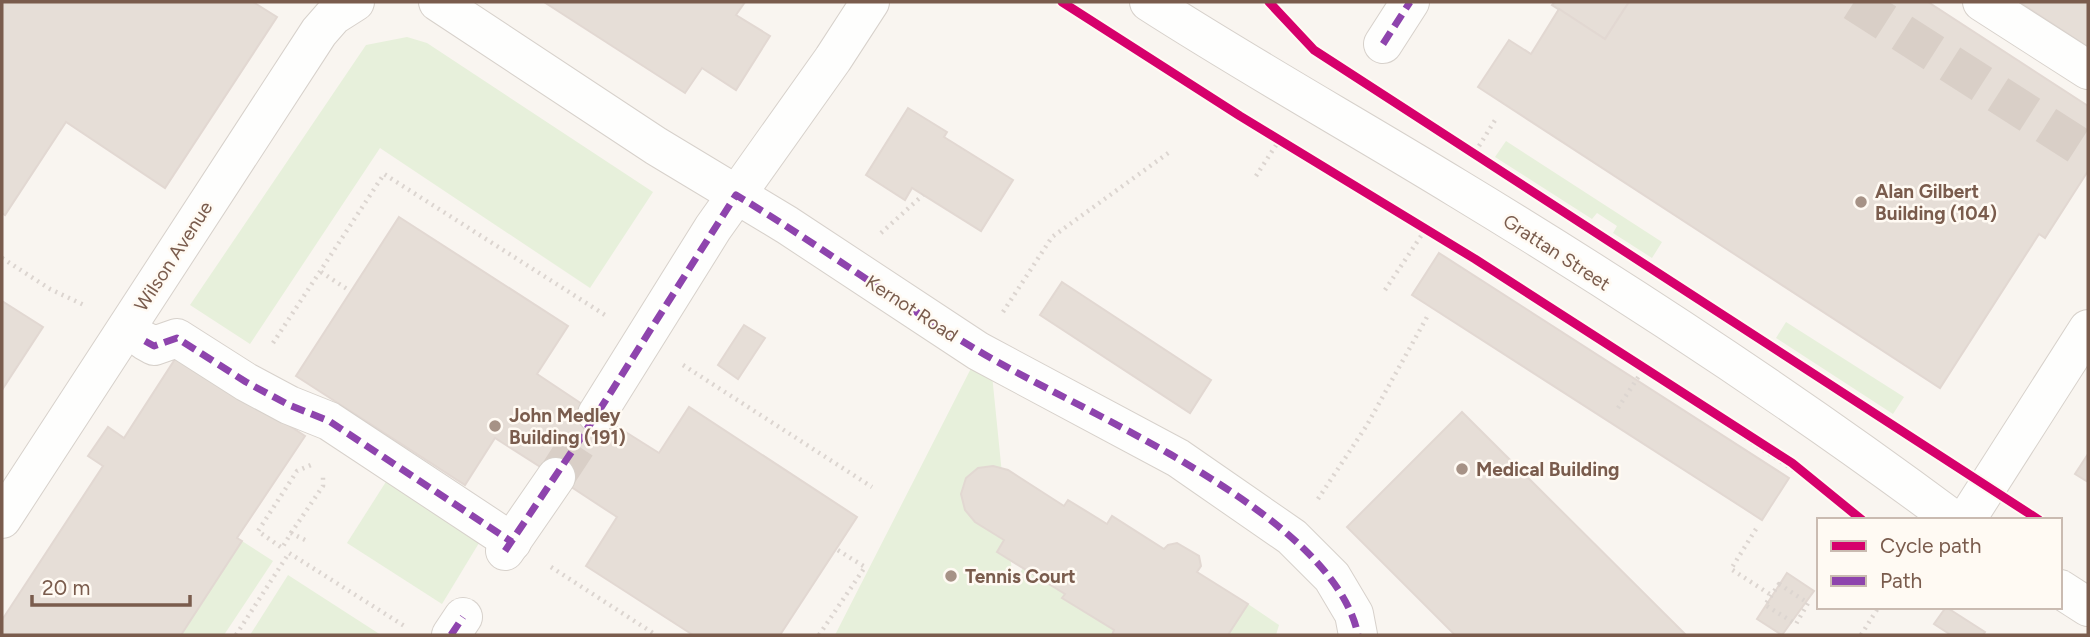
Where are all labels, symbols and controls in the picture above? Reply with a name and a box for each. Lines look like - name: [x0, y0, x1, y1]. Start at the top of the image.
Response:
- place label: Alan Gilbert Building (104): [1875, 180, 1997, 225]
- marker: Alan Gilbert Building (104): [1853, 194, 1869, 210]
- street label: Wilson Avenue: [129, 197, 217, 315]
- street label: Grattan Street: [1499, 209, 1615, 296]
- street label: Kernot Road: [861, 270, 962, 347]
- place label: John Medley Building (191): [509, 404, 626, 449]
- marker: John Medley Building (191): [487, 418, 503, 434]
- place label: Medical Building: [1476, 458, 1619, 481]
- marker: Medical Building: [1454, 461, 1470, 477]
- legend: [1817, 518, 2062, 609]
- text: Cycle path: [1880, 533, 1981, 558]
- scale bar: [32, 564, 189, 608]
- place label: Tennis Court: [965, 565, 1076, 588]
- marker: Tennis Court: [943, 568, 959, 584]
- text: Path: [1880, 568, 1922, 593]
- text: 20 m: [42, 575, 90, 600]

